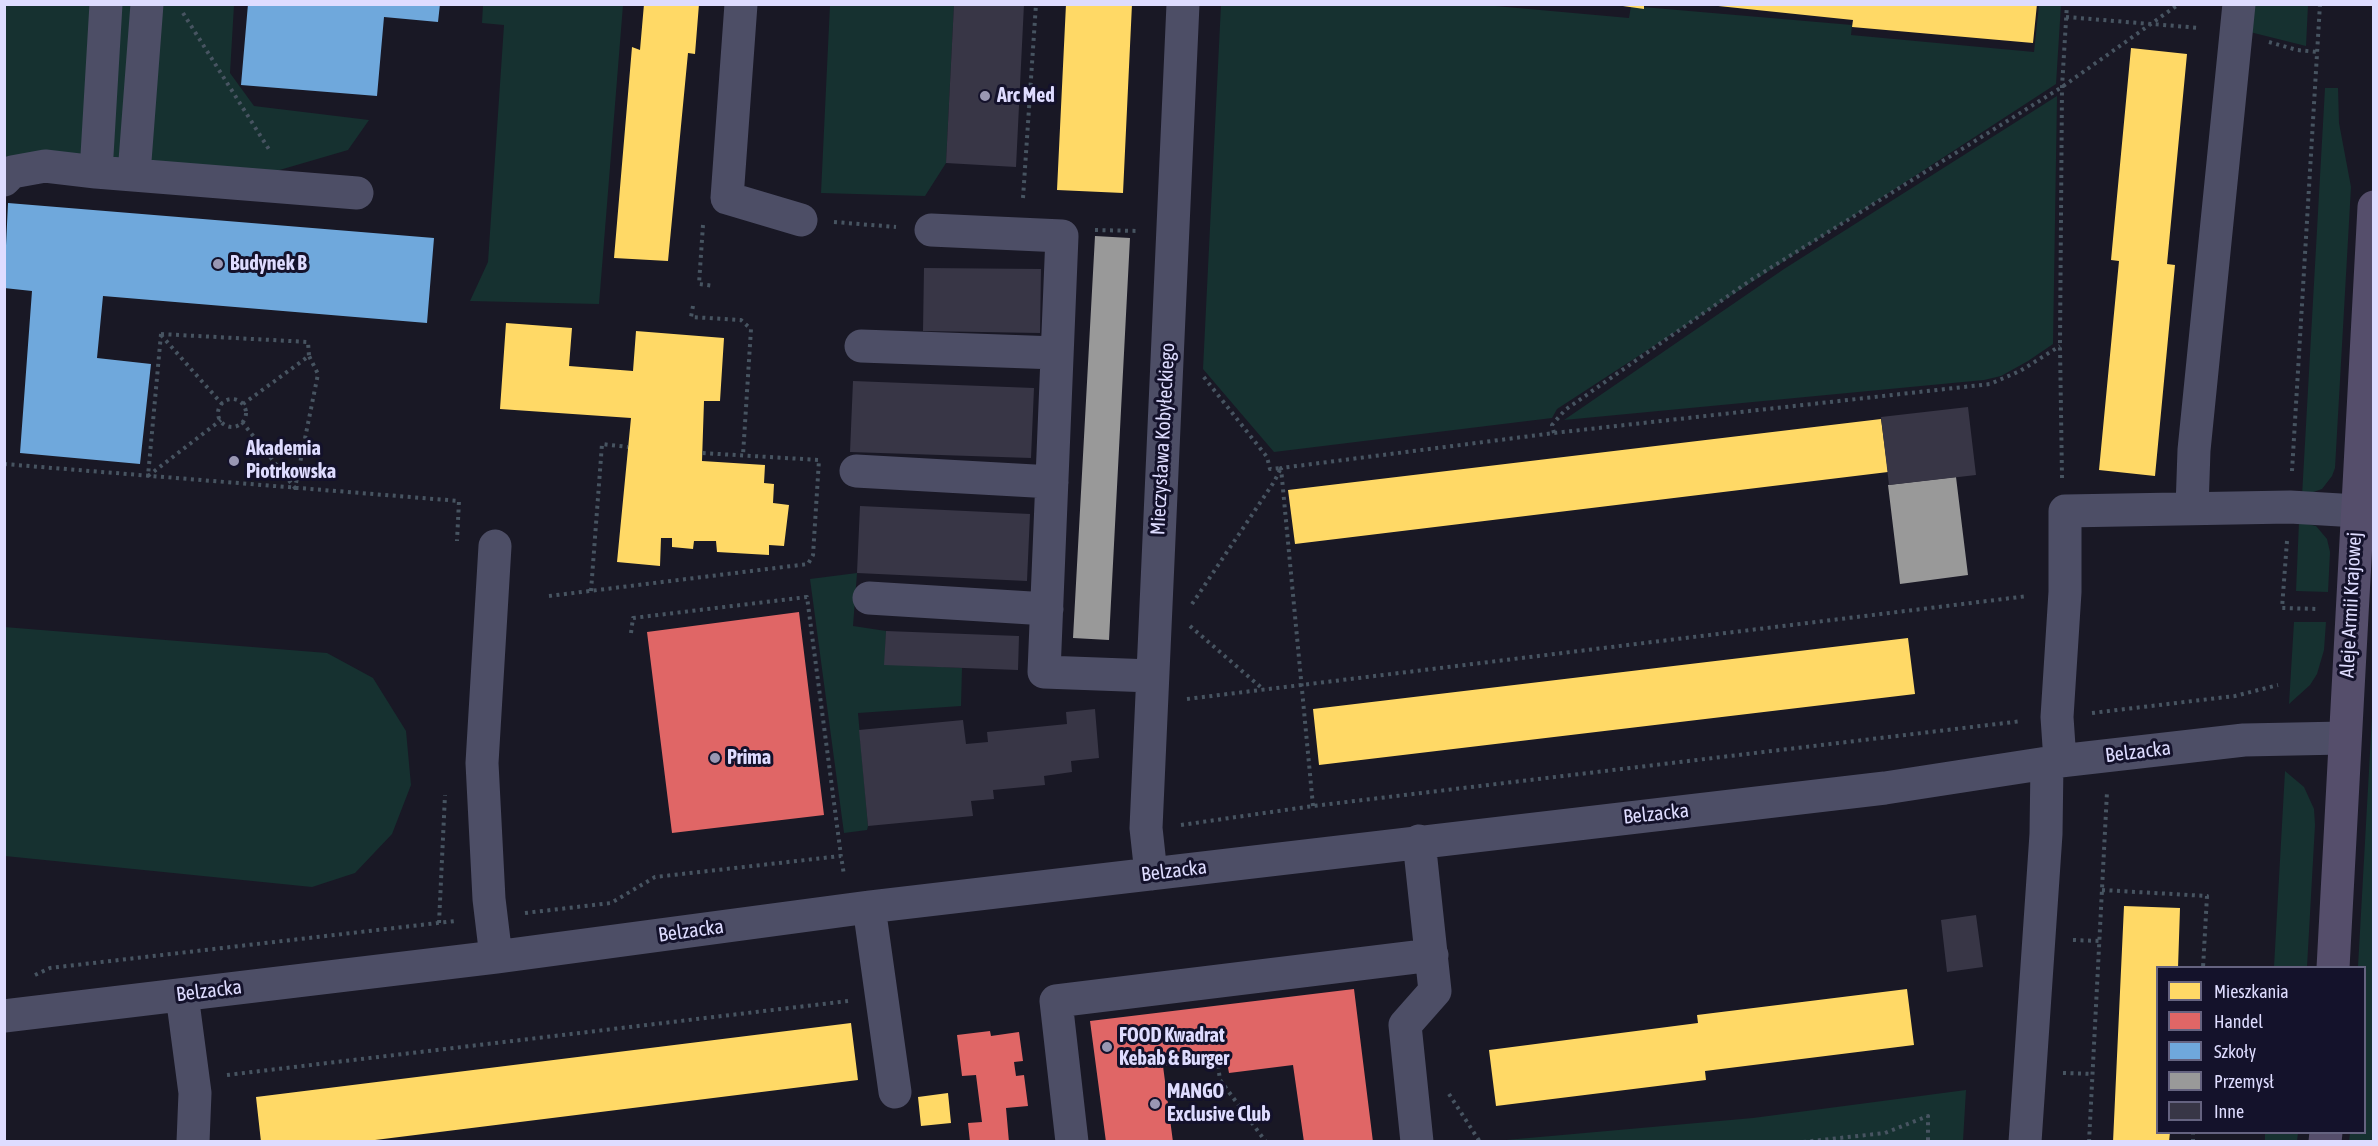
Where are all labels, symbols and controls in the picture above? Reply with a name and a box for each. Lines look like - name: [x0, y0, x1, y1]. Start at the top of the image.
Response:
- place label: Arc Med: [997, 84, 1055, 108]
- marker: Arc Med: [978, 89, 992, 103]
- place label: Budynek B: [230, 252, 307, 276]
- marker: Budynek B: [211, 257, 225, 271]
- street label: Mieczysława Kobyłeckiego: [1146, 342, 1180, 536]
- place label: Akademia Piotrkowska: [246, 437, 336, 484]
- marker: Akademia Piotrkowska: [227, 454, 241, 468]
- street label: Aleje Armii Krajowej: [2335, 531, 2367, 679]
- street label: Belzacka: [2104, 736, 2172, 768]
- place label: Prima: [727, 746, 771, 770]
- marker: Prima: [708, 751, 722, 765]
- street label: Belzacka: [1622, 799, 1690, 829]
- street label: Belzacka: [1140, 855, 1208, 887]
- street label: Belzacka: [657, 915, 725, 947]
- legend: [2156, 966, 2366, 1134]
- street label: Belzacka: [175, 975, 243, 1007]
- text: Mieszkania: [2214, 981, 2289, 1002]
- text: Handel: [2214, 1011, 2263, 1032]
- place label: FOOD Kwadrat Kebab & Burger: [1119, 1024, 1229, 1071]
- marker: FOOD Kwadrat Kebab & Burger: [1100, 1040, 1114, 1054]
- text: Szkoły: [2214, 1041, 2256, 1062]
- text: Przemysł: [2214, 1071, 2274, 1092]
- place label: MANGO Exclusive Club: [1167, 1080, 1271, 1127]
- marker: MANGO Exclusive Club: [1148, 1097, 1162, 1111]
- text: Inne: [2214, 1101, 2244, 1122]

